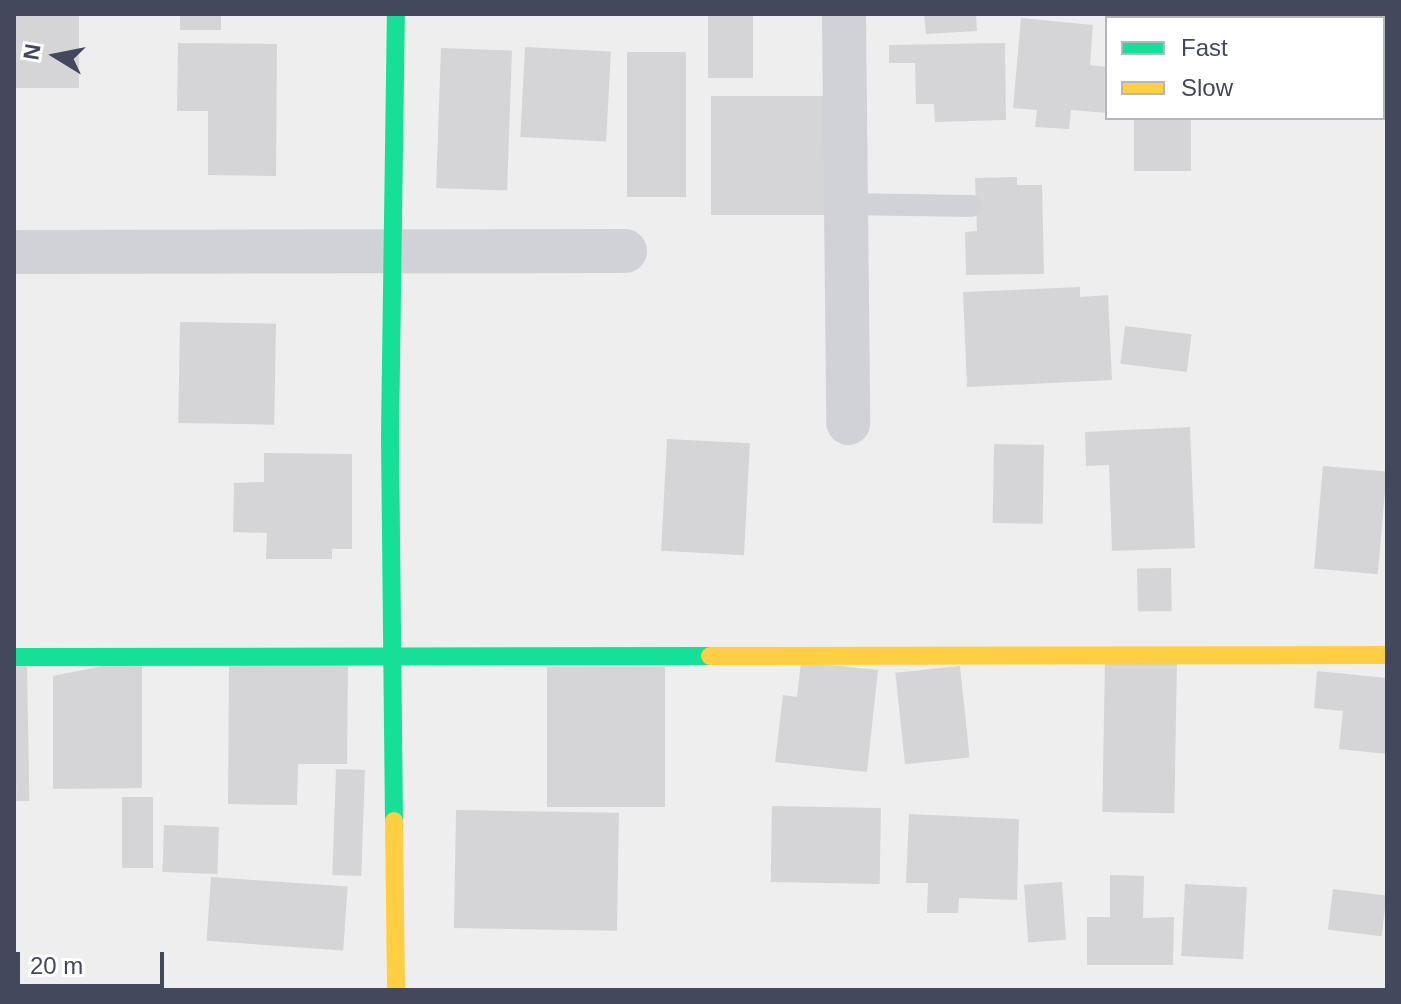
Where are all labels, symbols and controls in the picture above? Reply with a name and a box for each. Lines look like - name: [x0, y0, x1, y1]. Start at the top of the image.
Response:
- north arrow: [16, 16, 96, 96]
- legend: [1105, 16, 1385, 120]
- text: Fast: [1181, 34, 1228, 61]
- text: N: [18, 42, 46, 62]
- text: Slow: [1181, 74, 1233, 101]
- scale bar: [20, 936, 168, 986]
- text: 20 m: [30, 952, 83, 979]

